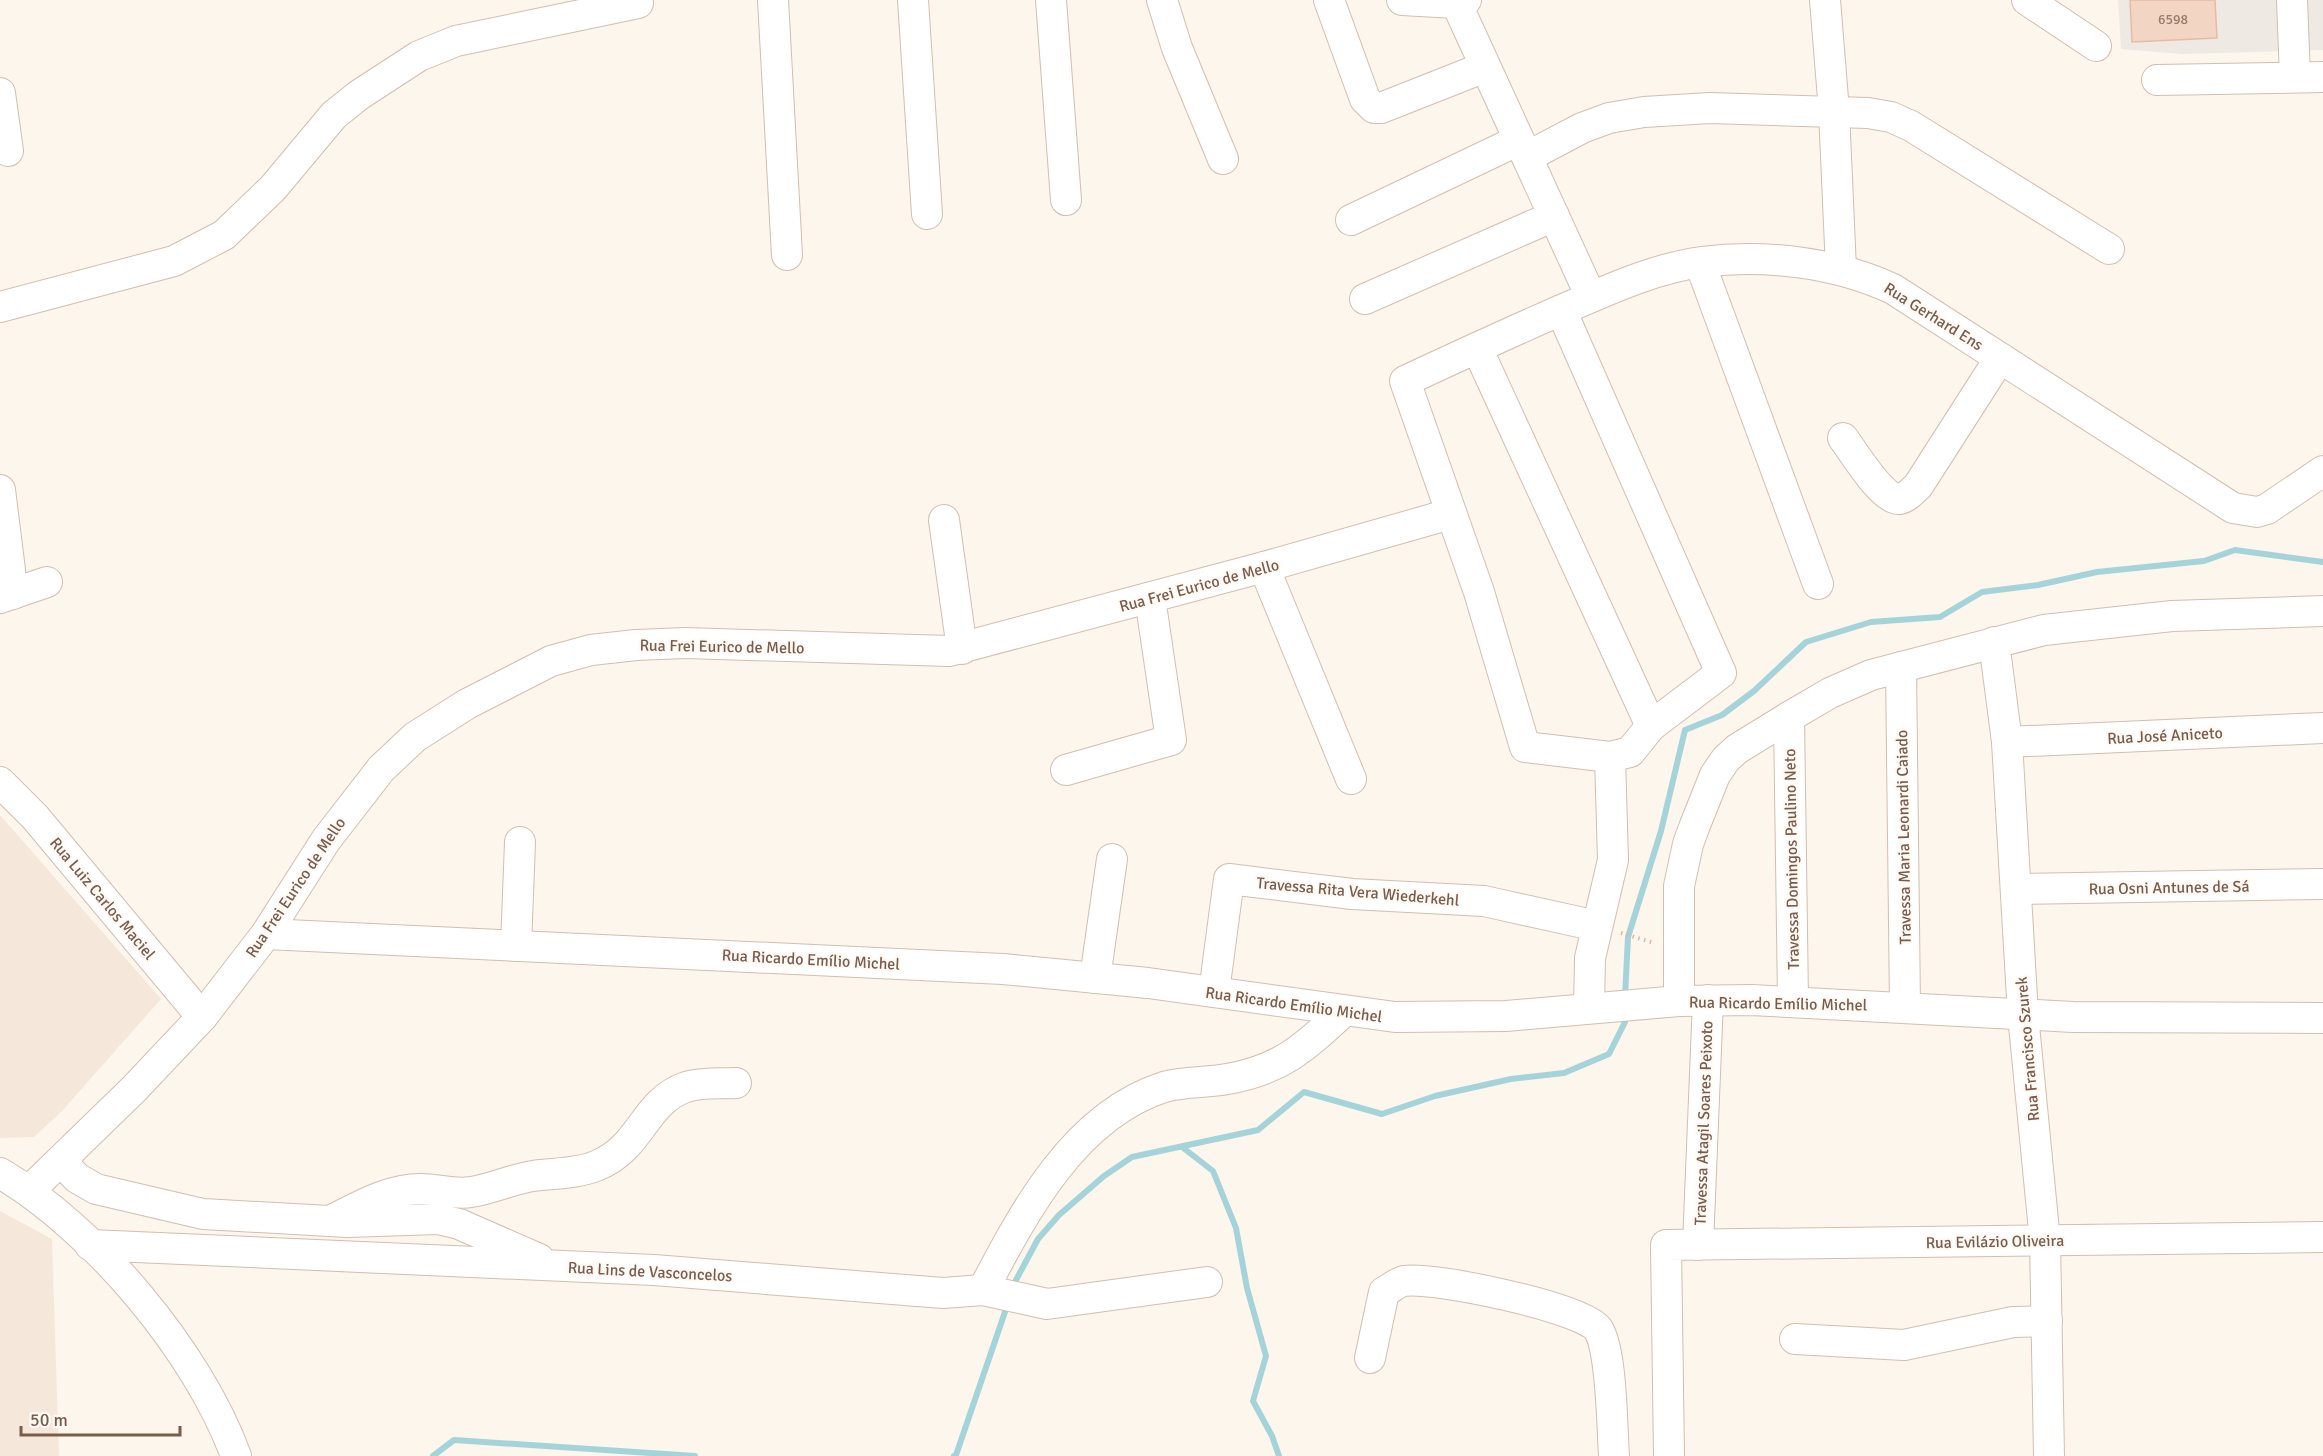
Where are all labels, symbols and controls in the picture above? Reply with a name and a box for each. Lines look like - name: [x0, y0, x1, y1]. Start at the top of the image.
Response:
- house number: 6598: [2158, 11, 2188, 28]
- street label: Rua Gerhard Ens: [1880, 278, 1987, 355]
- street label: Rua Frei Eurico de Mello: [1117, 555, 1281, 617]
- street label: Rua Frei Eurico de Mello: [639, 636, 805, 658]
- street label: Rua José Aniceto: [2107, 723, 2223, 749]
- street label: Travessa Maria Leonardi Caiado: [1892, 730, 1916, 944]
- street label: Travessa Domingos Paulino Neto: [1780, 748, 1804, 970]
- street label: Rua Frei Eurico de Mello: [241, 814, 350, 961]
- street label: Rua Luiz Carlos Maciel: [45, 833, 160, 964]
- street label: Travessa Rita Vera Wiederkehl: [1256, 873, 1461, 911]
- street label: Rua Osni Antunes de Sá: [2088, 877, 2250, 899]
- street label: Rua Ricardo Emílio Michel: [721, 945, 901, 975]
- street label: Rua Francisco Szurek: [2012, 976, 2044, 1122]
- street label: Rua Ricardo Emílio Michel: [1204, 983, 1384, 1027]
- street label: Rua Ricardo Emílio Michel: [1689, 992, 1868, 1016]
- street label: Travessa Atagil Soares Peixoto: [1690, 1020, 1718, 1226]
- street label: Rua Evilázio Oliveira: [1926, 1231, 2065, 1253]
- street label: Rua Lins de Vasconcelos: [567, 1258, 733, 1286]
- scale bar: [21, 1399, 180, 1437]
- text: 50 m: [30, 1409, 68, 1431]

